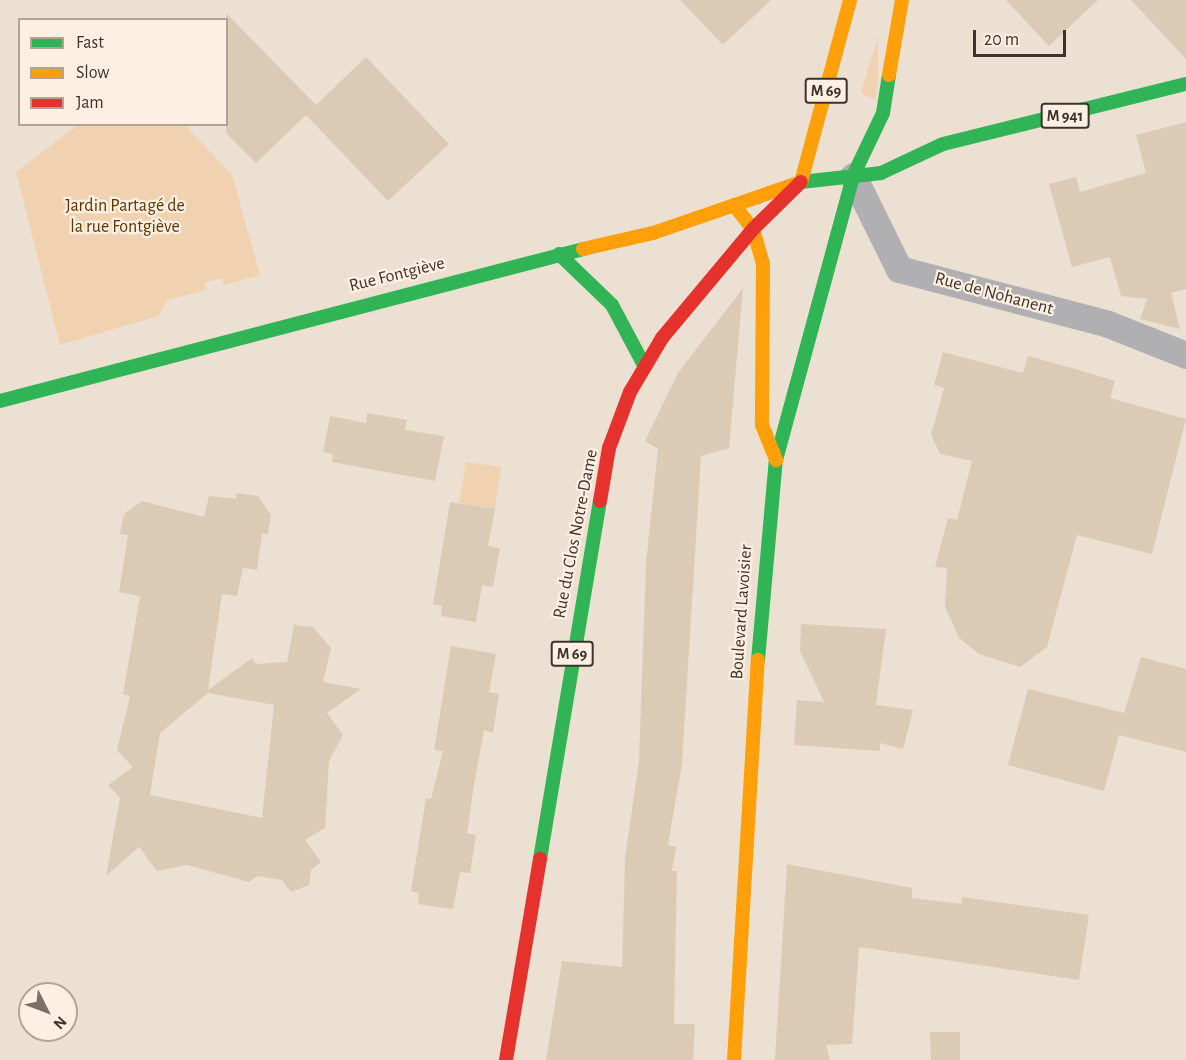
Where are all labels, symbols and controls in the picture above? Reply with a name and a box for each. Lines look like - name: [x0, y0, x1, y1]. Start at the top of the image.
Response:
- legend: [18, 18, 228, 126]
- scale bar: [976, 18, 1069, 56]
- text: 20 m: [984, 31, 1019, 49]
- text: Fast: [76, 34, 104, 52]
- text: Slow: [76, 64, 109, 82]
- road number: M 69: [804, 78, 848, 104]
- text: Jam: [76, 94, 104, 112]
- road number: M 941: [1040, 103, 1090, 129]
- park label: Jardin Partagé de la rue Fontgiève: [65, 196, 185, 238]
- street label: Rue Fontgiève: [347, 253, 447, 297]
- street label: Rue de Nohanent: [933, 268, 1055, 320]
- street label: Rue du Clos Notre-Dame: [549, 448, 603, 620]
- street label: Boulevard Lavoisier: [727, 544, 757, 680]
- road number: M 69: [550, 641, 594, 667]
- north arrow: [18, 982, 78, 1042]
- text: N: [50, 1013, 70, 1032]

